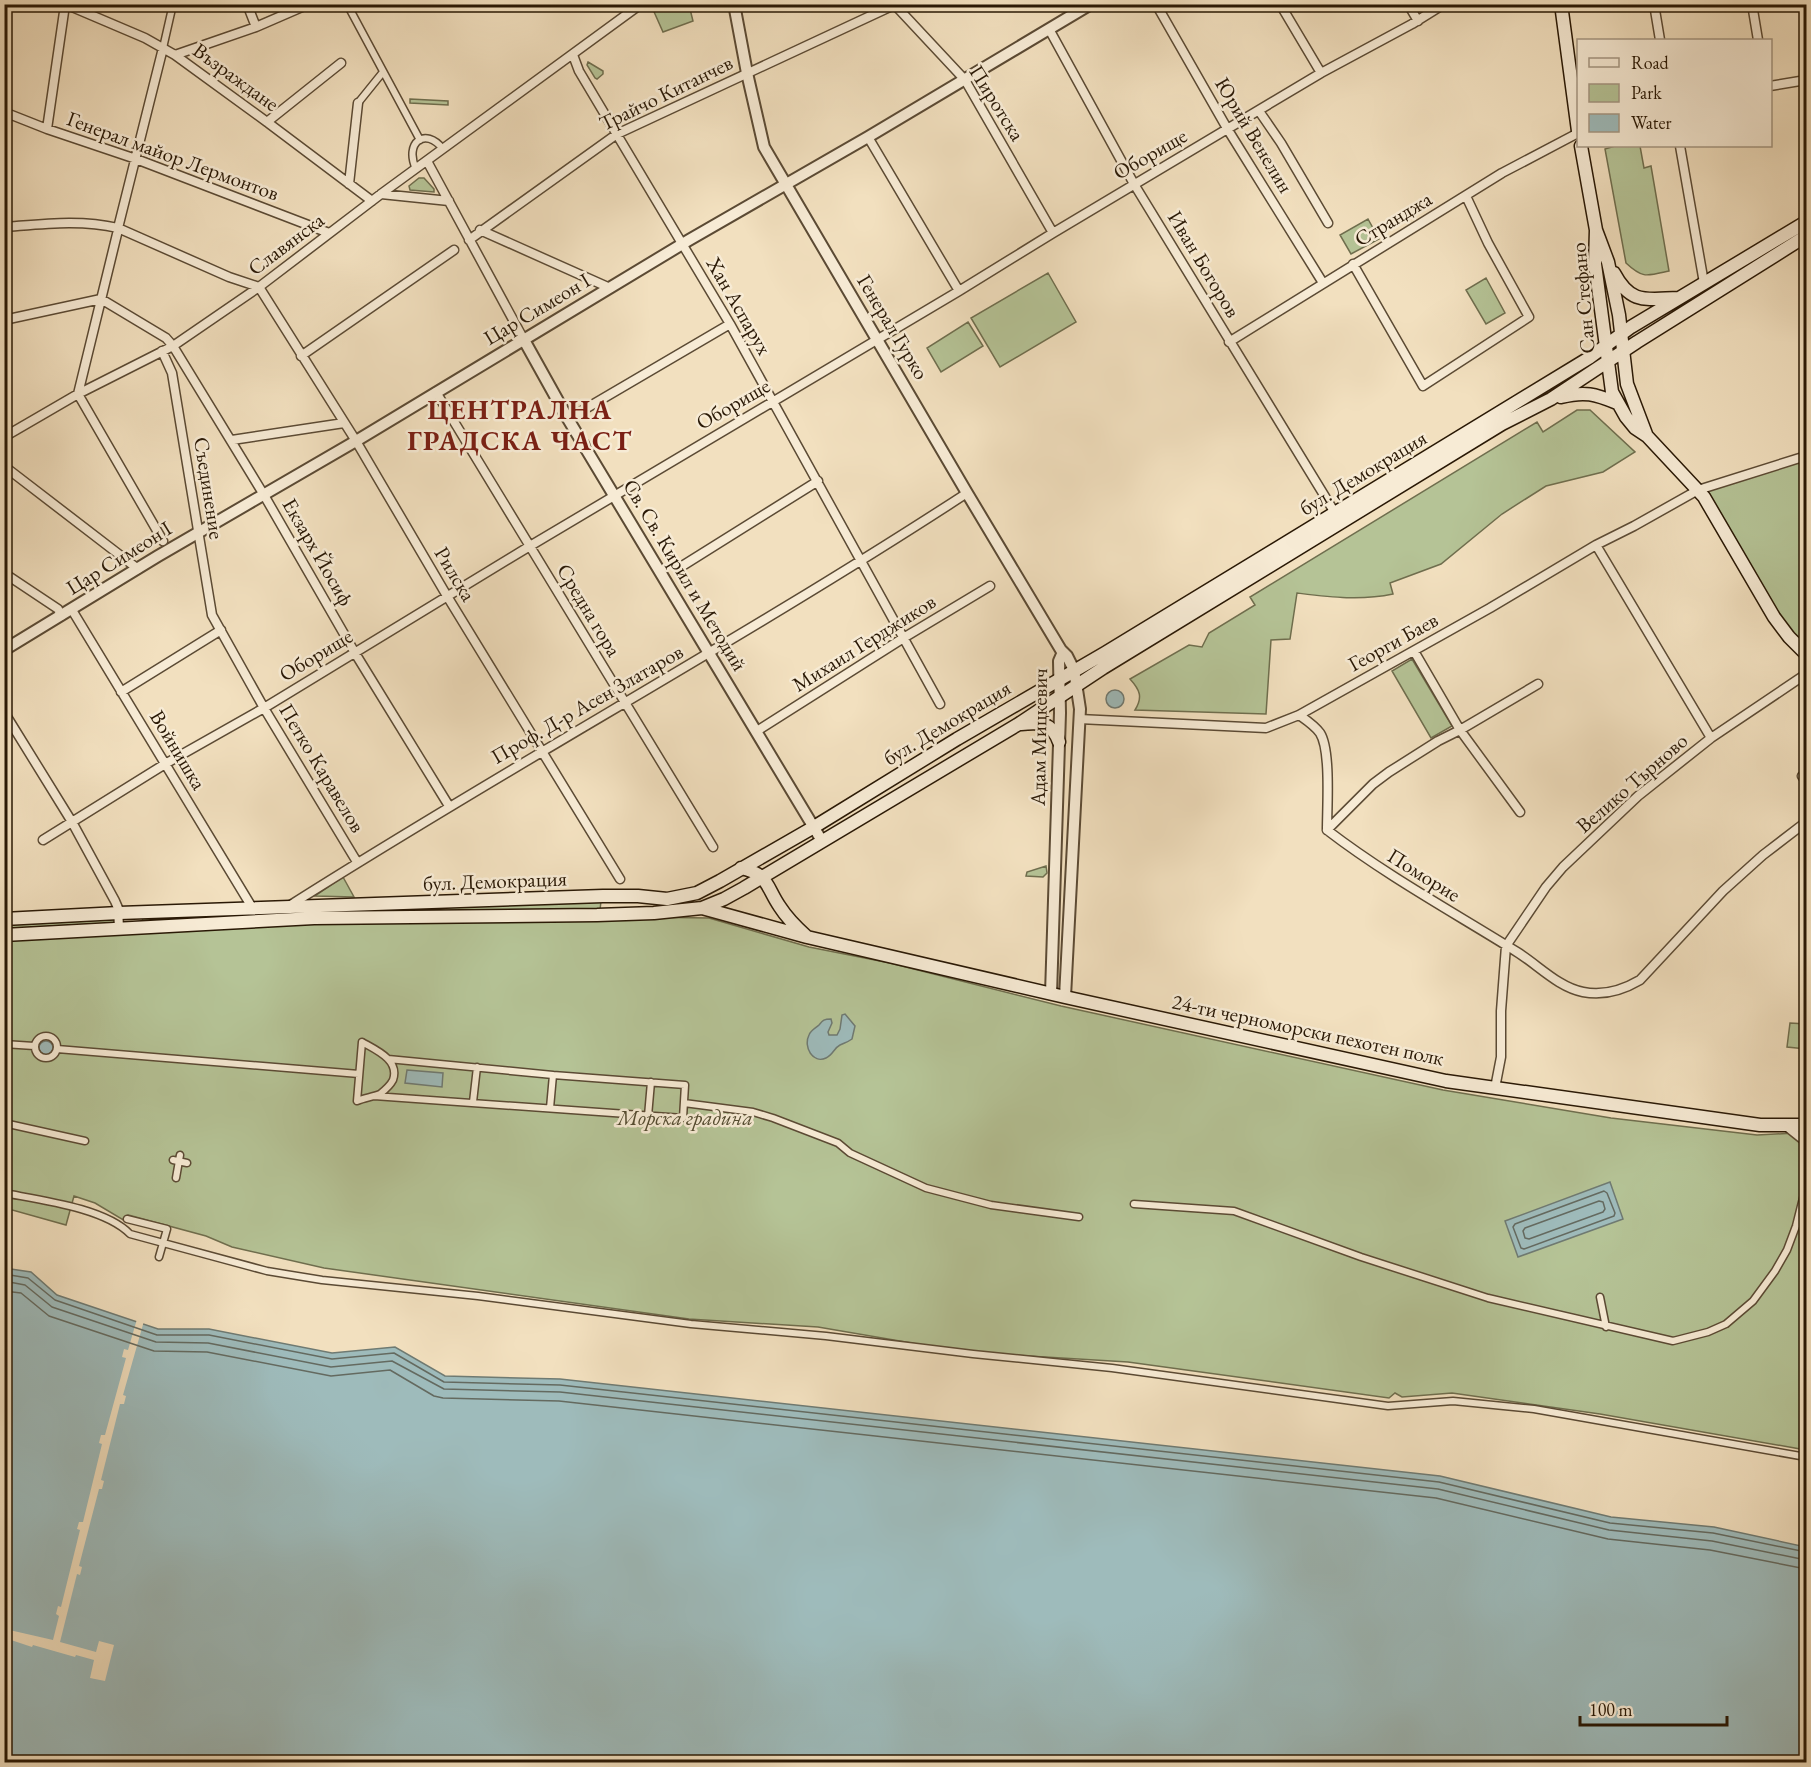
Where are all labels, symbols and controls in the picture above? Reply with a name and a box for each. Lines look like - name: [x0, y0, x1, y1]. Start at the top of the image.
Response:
- street label: Възраждане: [188, 36, 285, 117]
- legend: [1577, 39, 1772, 147]
- street label: Трайчо Китанчев: [595, 49, 737, 137]
- text: Road: [1631, 51, 1670, 74]
- street label: Пиротска: [964, 60, 1032, 146]
- street label: Юрий Венелин: [1209, 72, 1300, 198]
- text: Park: [1631, 81, 1662, 104]
- street label: Генерал майор Лермонтов: [63, 105, 283, 207]
- text: Water: [1631, 111, 1672, 134]
- street label: Оборище: [1108, 122, 1192, 186]
- street label: Странджа: [1349, 185, 1437, 252]
- street label: Иван Богоров: [1162, 205, 1247, 322]
- street label: Славянска: [242, 206, 330, 281]
- street label: Сан Стефано: [1564, 241, 1601, 355]
- street label: Хан Аспарух: [700, 251, 778, 360]
- street label: Цар Симеон I: [479, 266, 595, 351]
- street label: Генерал Гурко: [851, 269, 935, 384]
- street label: Оборище: [691, 372, 775, 436]
- district label: ЦЕНТРАЛНА ГРАДСКА ЧАСТ: [407, 392, 633, 458]
- street label: бул. Демокрация: [1294, 424, 1431, 521]
- street label: Съединение: [188, 435, 231, 541]
- street label: Св. Св. Кирил и Методий: [617, 474, 753, 676]
- street label: Екзарх Йосиф: [277, 493, 360, 611]
- street label: Цар Симеон I: [61, 514, 177, 601]
- street label: Рилска: [429, 541, 483, 607]
- street label: Средна гора: [551, 558, 628, 662]
- street label: Михаил Герджиков: [787, 588, 941, 698]
- street label: Георги Баев: [1343, 606, 1443, 677]
- street label: Оборище: [274, 622, 357, 687]
- street label: Проф. Д-р Асен Златаров: [486, 637, 688, 770]
- street label: Адам Мицкевич: [1024, 668, 1053, 807]
- street label: бул. Демокрация: [878, 674, 1015, 771]
- street label: Петко Каравелов: [273, 698, 372, 837]
- street label: Войнишка: [144, 705, 213, 795]
- street label: Велико Търново: [1570, 727, 1693, 838]
- street label: Поморие: [1383, 842, 1466, 908]
- street label: бул. Демокрация: [423, 864, 567, 897]
- street label: 24-ти черноморски пехотен полк: [1170, 987, 1447, 1072]
- park label: Морска градина: [615, 1104, 753, 1131]
- scale bar: [1580, 1689, 1727, 1727]
- text: 100 m: [1589, 1698, 1633, 1721]

